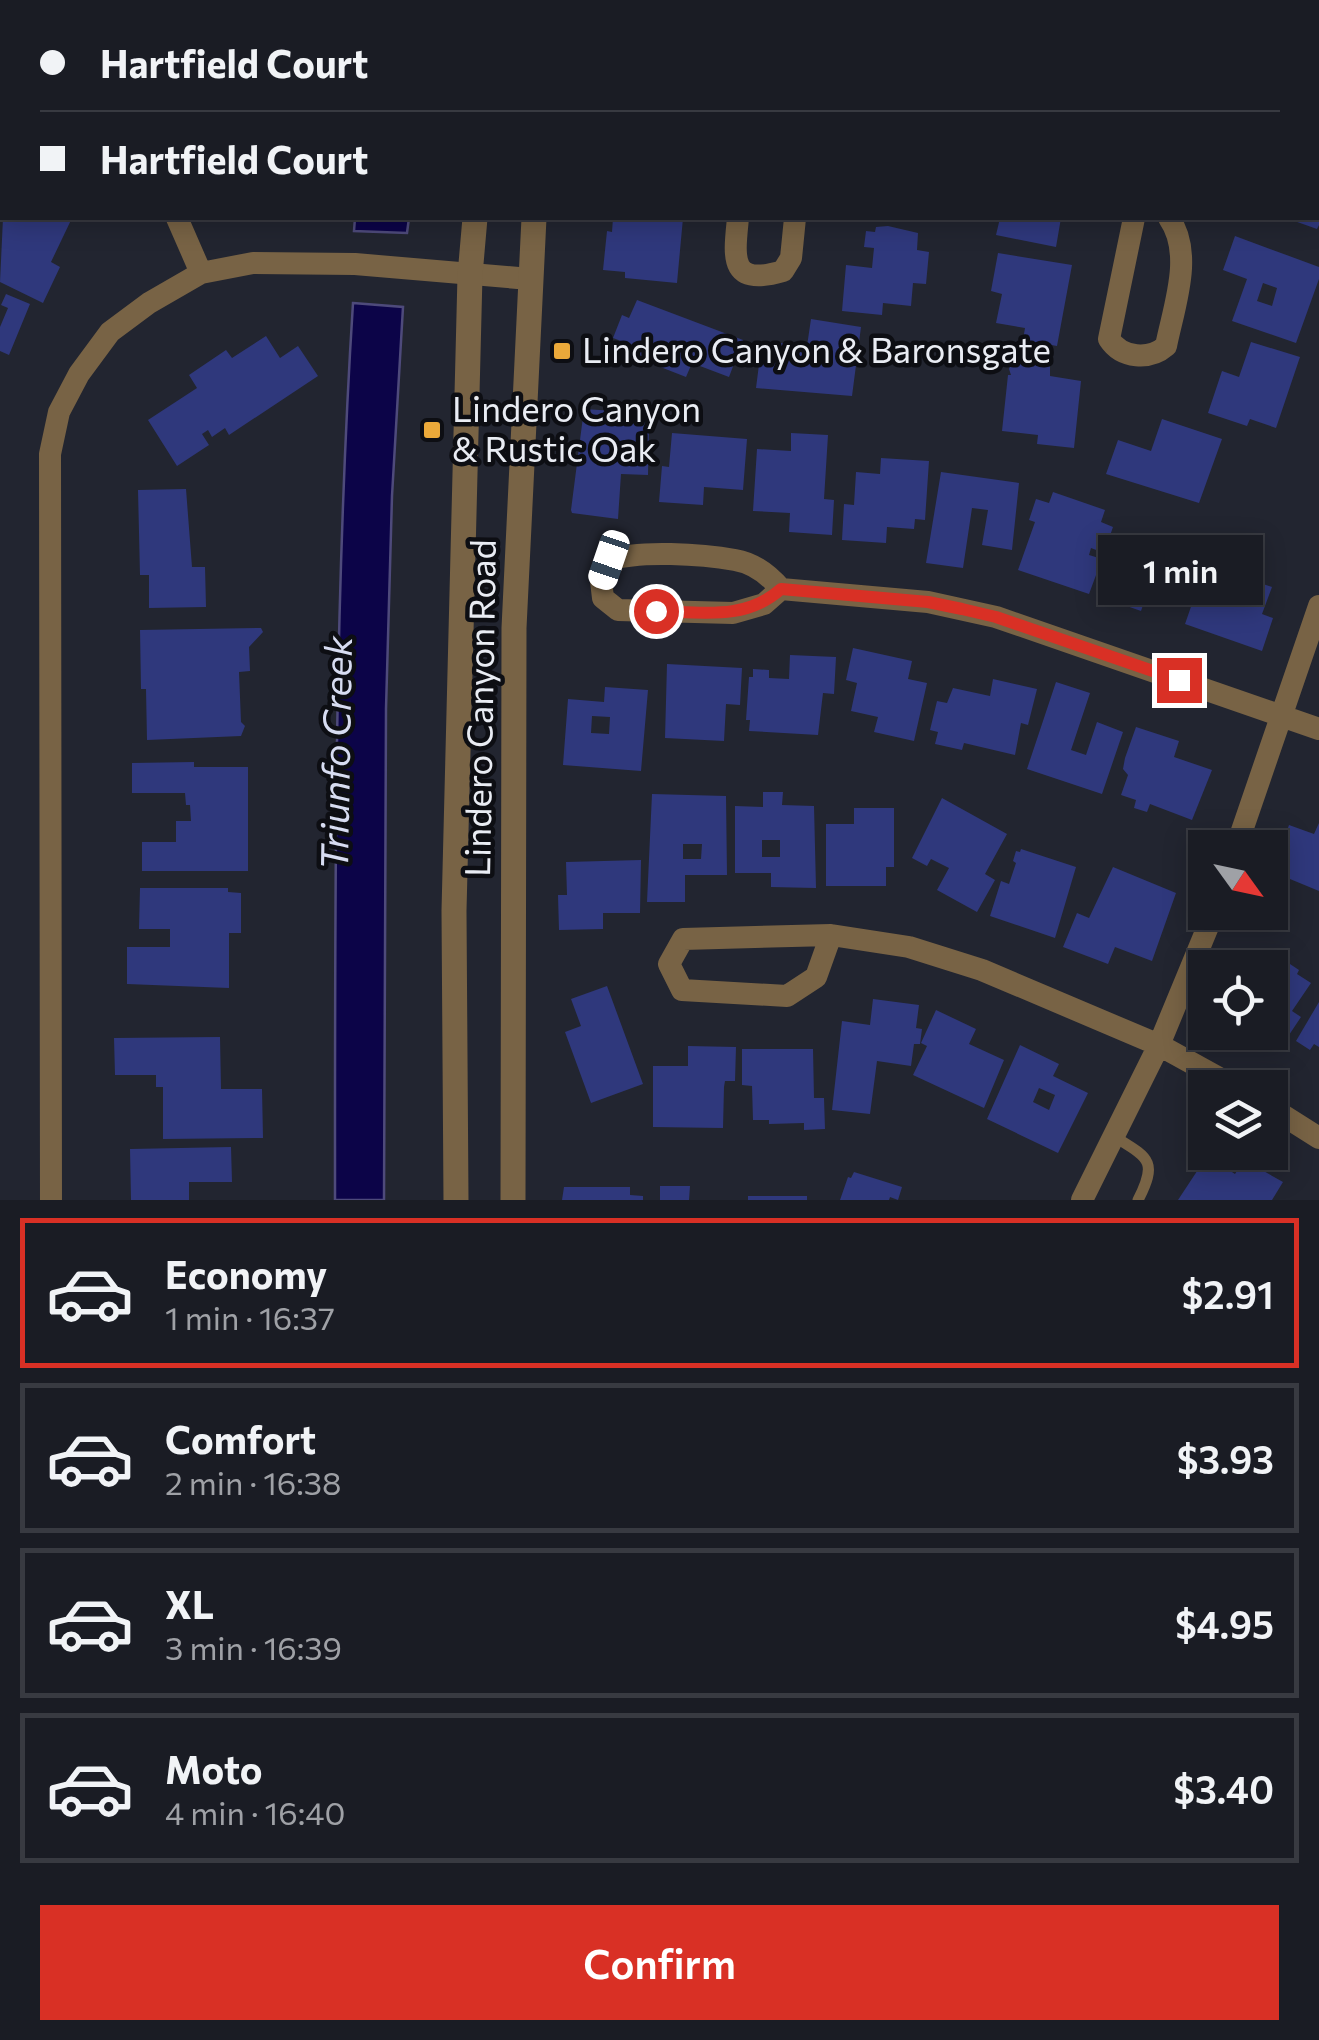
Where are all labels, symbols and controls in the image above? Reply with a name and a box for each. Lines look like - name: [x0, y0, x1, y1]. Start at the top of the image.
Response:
- text: Hartfield Court: [100, 39, 368, 86]
- text: Hartfield Court: [100, 135, 368, 182]
- place label: Lindero Canyon & Baronsgate: [582, 327, 1051, 370]
- marker: Lindero Canyon & Baronsgate: [551, 340, 573, 362]
- place label: Lindero Canyon & Rustic Oak: [452, 386, 701, 469]
- marker: Lindero Canyon & Rustic Oak: [421, 419, 443, 441]
- car: [585, 527, 633, 593]
- callout: 1 min: [1096, 535, 1262, 605]
- street label: Lindero Canyon Road: [454, 539, 503, 877]
- text: 1 min: [1143, 550, 1218, 590]
- route start: [634, 589, 679, 634]
- water label: Triunfo Creek: [309, 634, 360, 871]
- route end: [1157, 658, 1202, 703]
- north arrow: [1188, 830, 1288, 930]
- map controls: [1188, 830, 1288, 1170]
- button: locate: [1188, 950, 1288, 1050]
- button: layers: [1188, 1070, 1288, 1170]
- icon: car: [45, 1248, 135, 1338]
- text: Economy: [165, 1250, 327, 1297]
- text: $2.91: [1182, 1270, 1274, 1317]
- text: 1 min · 16:37: [165, 1297, 335, 1337]
- icon: car: [45, 1413, 135, 1503]
- text: Comfort: [165, 1415, 316, 1462]
- text: $3.93: [1177, 1435, 1274, 1482]
- text: 2 min · 16:38: [165, 1462, 342, 1502]
- icon: car: [45, 1578, 135, 1668]
- text: XL: [165, 1580, 214, 1627]
- text: $4.95: [1175, 1600, 1274, 1647]
- text: 3 min · 16:39: [165, 1627, 342, 1667]
- icon: car: [45, 1743, 135, 1833]
- text: Moto: [165, 1745, 263, 1792]
- text: $3.40: [1173, 1765, 1274, 1812]
- text: 4 min · 16:40: [165, 1792, 345, 1832]
- button: Confirm: [40, 1905, 1279, 2020]

